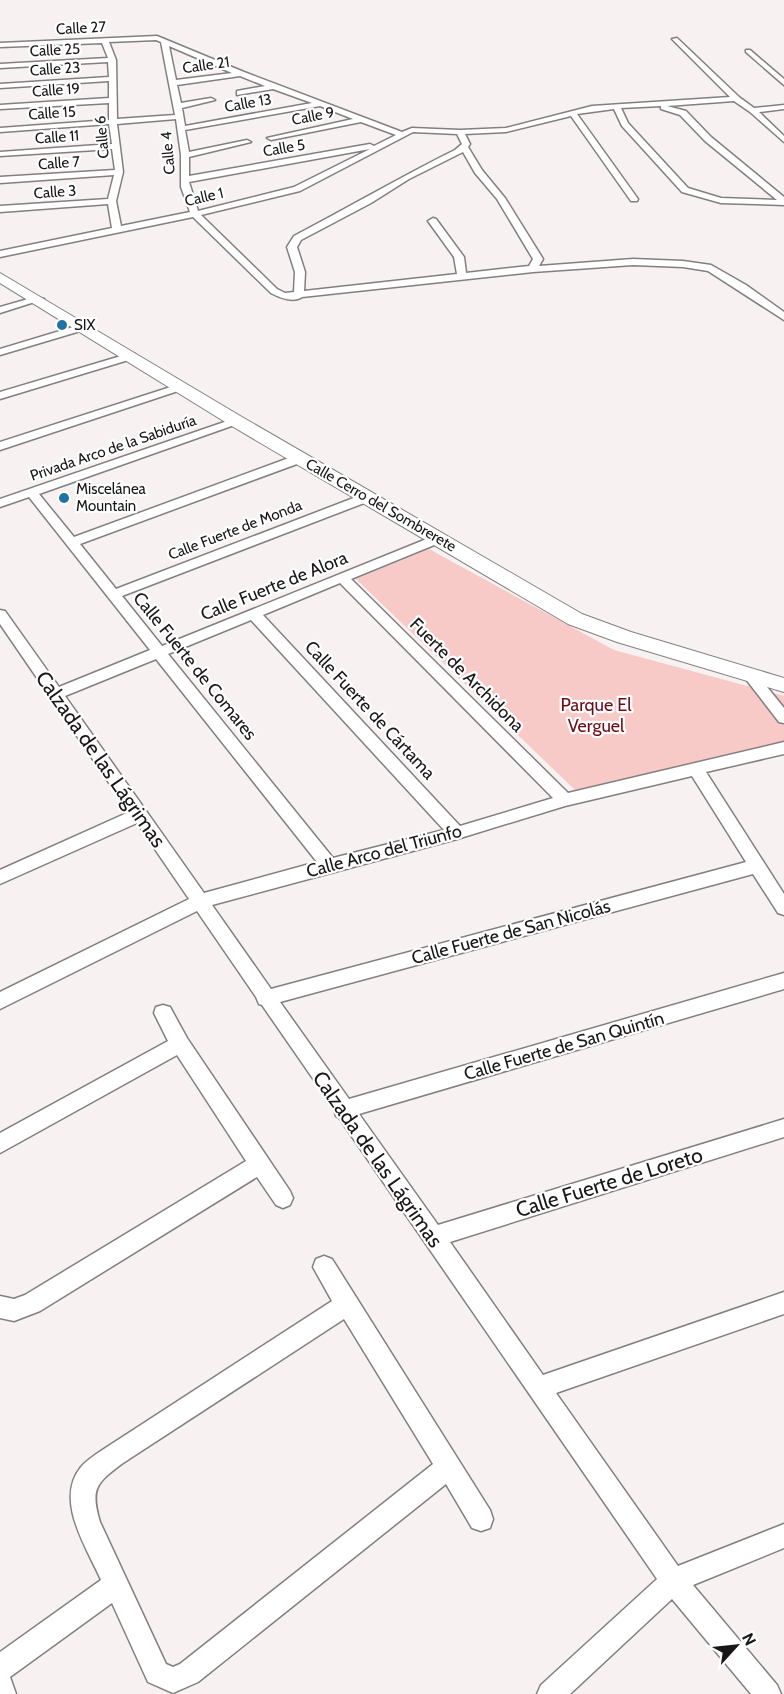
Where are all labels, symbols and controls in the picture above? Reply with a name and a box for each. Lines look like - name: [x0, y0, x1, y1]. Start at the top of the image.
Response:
- street label: Calle 27: [56, 18, 107, 38]
- street label: Calle 25: [29, 40, 81, 60]
- street label: Calle 21: [181, 53, 231, 77]
- street label: Calle 23: [29, 58, 81, 80]
- street label: Calle 19: [31, 79, 81, 101]
- street label: Calle 13: [223, 90, 273, 116]
- street label: Calle 15: [28, 102, 76, 124]
- street label: Calle 9: [290, 103, 336, 129]
- street label: Calle 6: [91, 115, 113, 159]
- street label: Calle 11: [34, 126, 80, 148]
- street label: Calle 4: [157, 130, 179, 175]
- street label: Calle 5: [261, 135, 307, 161]
- street label: Calle 7: [37, 153, 81, 173]
- street label: Calle 3: [33, 182, 77, 202]
- street label: Calle 1: [183, 184, 225, 210]
- place label: SIX: [74, 316, 96, 334]
- marker: SIX: [55, 318, 69, 332]
- street label: Privada Arco de la Sabiduría: [28, 411, 199, 485]
- street label: Calle Cerro del Sombrerete: [303, 455, 460, 556]
- place label: Miscelánea Mountain: [76, 480, 147, 515]
- marker: Miscelánea Mountain: [57, 491, 71, 505]
- street label: Calle Fuerte de Monda: [166, 496, 305, 564]
- street label: Calle Fuerte de Alora: [197, 546, 351, 625]
- street label: Calle Fuerte de Comares: [128, 587, 262, 745]
- street label: Fuerte de Archidona: [405, 613, 529, 737]
- street label: Calle Fuerte de Cártama: [300, 636, 440, 784]
- street label: Calzada de las Lágrimas: [31, 666, 171, 852]
- park label: Parque El Verguel: [560, 694, 632, 737]
- street label: Calle Arco del Triunfo: [304, 820, 464, 882]
- street label: Calle Fuerte de San Nicolás: [409, 895, 613, 969]
- street label: Calle Fuerte de San Quintín: [461, 1007, 667, 1085]
- street label: Calzada de las Lágrimas: [308, 1066, 448, 1252]
- street label: Calle Fuerte de Loreto: [513, 1142, 705, 1222]
- north arrow: [706, 1616, 766, 1676]
- text: N: [738, 1630, 760, 1649]

